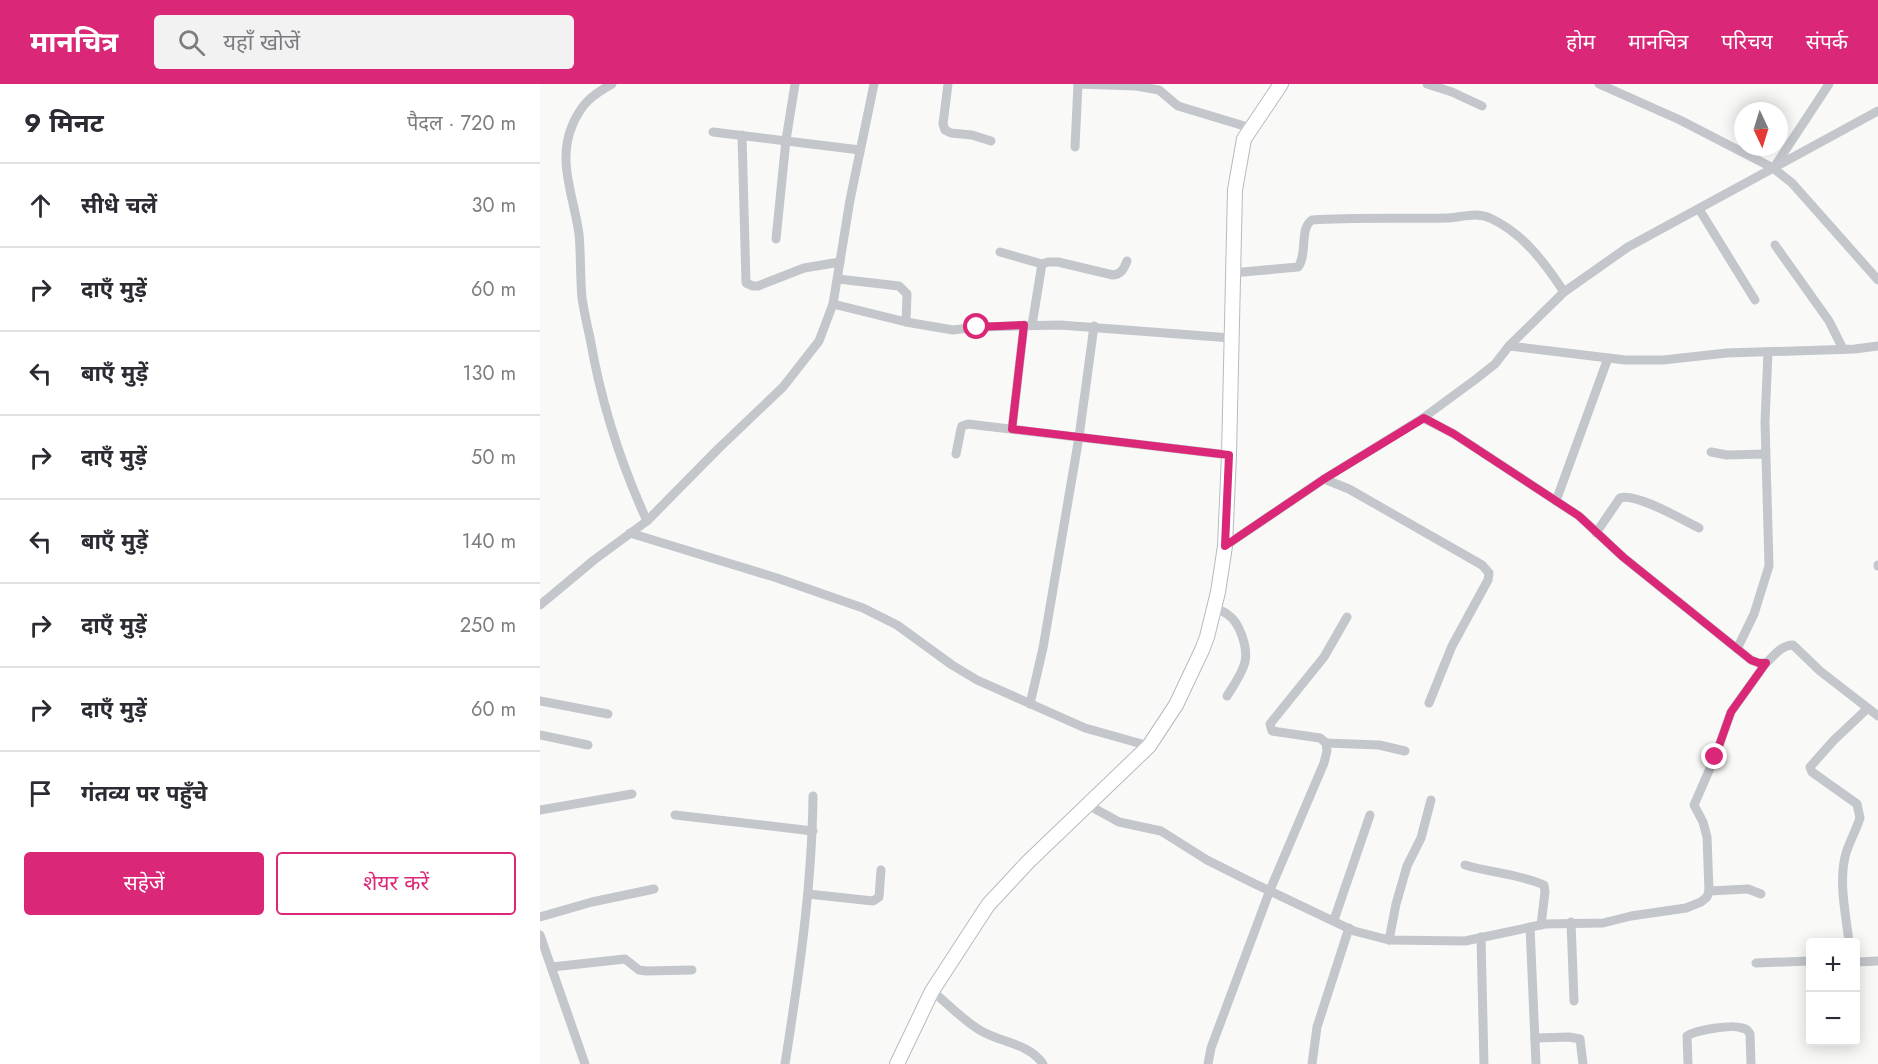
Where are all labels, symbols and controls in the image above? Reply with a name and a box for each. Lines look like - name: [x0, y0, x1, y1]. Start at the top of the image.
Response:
- search box: [154, 15, 574, 69]
- text: मानचित्र: [30, 22, 118, 63]
- icon: search: [175, 26, 208, 59]
- text: यहाँ खोजें: [223, 26, 300, 58]
- text: होम: [1566, 27, 1595, 57]
- text: मानचित्र: [1628, 27, 1688, 57]
- text: परिचय: [1721, 27, 1773, 57]
- text: संपर्क: [1806, 27, 1848, 57]
- north arrow: [1734, 102, 1788, 156]
- text: 9 मिनट: [24, 104, 104, 142]
- text: पैदल · 720 m: [407, 109, 516, 138]
- icon: ahead: [24, 189, 57, 222]
- text: सीधे चलें: [81, 189, 157, 221]
- text: 30 m: [471, 191, 516, 220]
- icon: right: [24, 273, 57, 306]
- text: दाएँ मुड़ें: [81, 273, 147, 305]
- text: 60 m: [471, 275, 516, 304]
- route start: [963, 313, 989, 339]
- icon: left: [24, 357, 57, 390]
- text: बाएँ मुड़ें: [81, 357, 148, 389]
- text: 130 m: [462, 359, 516, 388]
- icon: right: [24, 441, 57, 474]
- text: दाएँ मुड़ें: [81, 441, 147, 473]
- text: 50 m: [471, 443, 516, 472]
- icon: left: [24, 525, 57, 558]
- text: बाएँ मुड़ें: [81, 525, 148, 557]
- text: 140 m: [462, 527, 516, 556]
- icon: right: [24, 609, 57, 642]
- text: दाएँ मुड़ें: [81, 609, 147, 641]
- text: 250 m: [460, 611, 516, 640]
- icon: right: [24, 693, 57, 726]
- text: दाएँ मुड़ें: [81, 693, 147, 725]
- text: 60 m: [471, 695, 516, 724]
- route end: [1701, 743, 1727, 769]
- icon: arrive: [24, 777, 57, 810]
- text: गंतव्य पर पहुँचे: [81, 777, 207, 809]
- button: सहेजें: [24, 852, 264, 915]
- button: शेयर करें: [276, 852, 516, 915]
- map controls: [1806, 938, 1860, 1046]
- button: +: [1806, 938, 1860, 992]
- button: −: [1806, 992, 1860, 1046]

